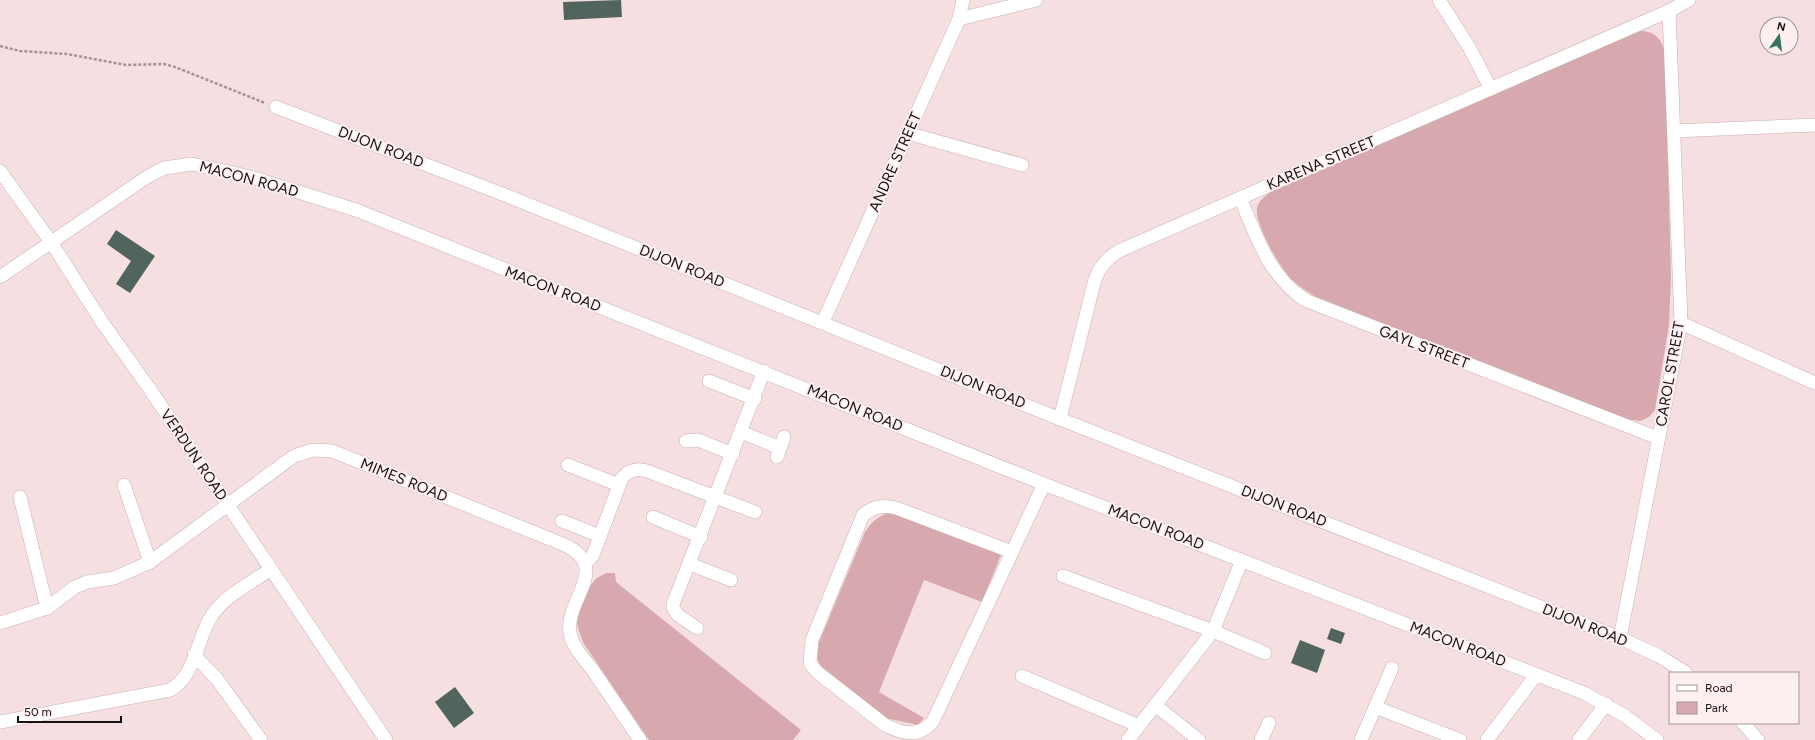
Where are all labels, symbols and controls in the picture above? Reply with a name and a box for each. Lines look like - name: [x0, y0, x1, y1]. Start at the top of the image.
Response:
- north arrow: [1759, 16, 1799, 56]
- text: N: [1776, 19, 1787, 34]
- street label: ANDRE STREET: [865, 109, 925, 215]
- street label: DIJON ROAD: [335, 122, 427, 172]
- street label: KARENA STREET: [1264, 132, 1379, 194]
- street label: MACON ROAD: [198, 157, 300, 201]
- street label: DIJON ROAD: [637, 241, 727, 291]
- street label: MACON ROAD: [502, 262, 604, 316]
- street label: CAROL STREET: [1652, 319, 1688, 428]
- street label: GAYL STREET: [1377, 322, 1472, 373]
- street label: DIJON ROAD: [938, 362, 1028, 412]
- street label: MACON ROAD: [804, 381, 906, 435]
- street label: VERDUN ROAD: [157, 406, 231, 504]
- street label: MIMES ROAD: [358, 454, 450, 506]
- street label: DIJON ROAD: [1238, 481, 1330, 531]
- street label: MACON ROAD: [1105, 500, 1207, 554]
- street label: DIJON ROAD: [1540, 600, 1630, 650]
- street label: MACON ROAD: [1407, 617, 1509, 671]
- legend: [1669, 672, 1799, 724]
- text: Road: [1705, 681, 1733, 695]
- scale bar: [18, 698, 121, 724]
- text: Park: [1705, 701, 1728, 715]
- text: 50 m: [24, 705, 52, 719]

